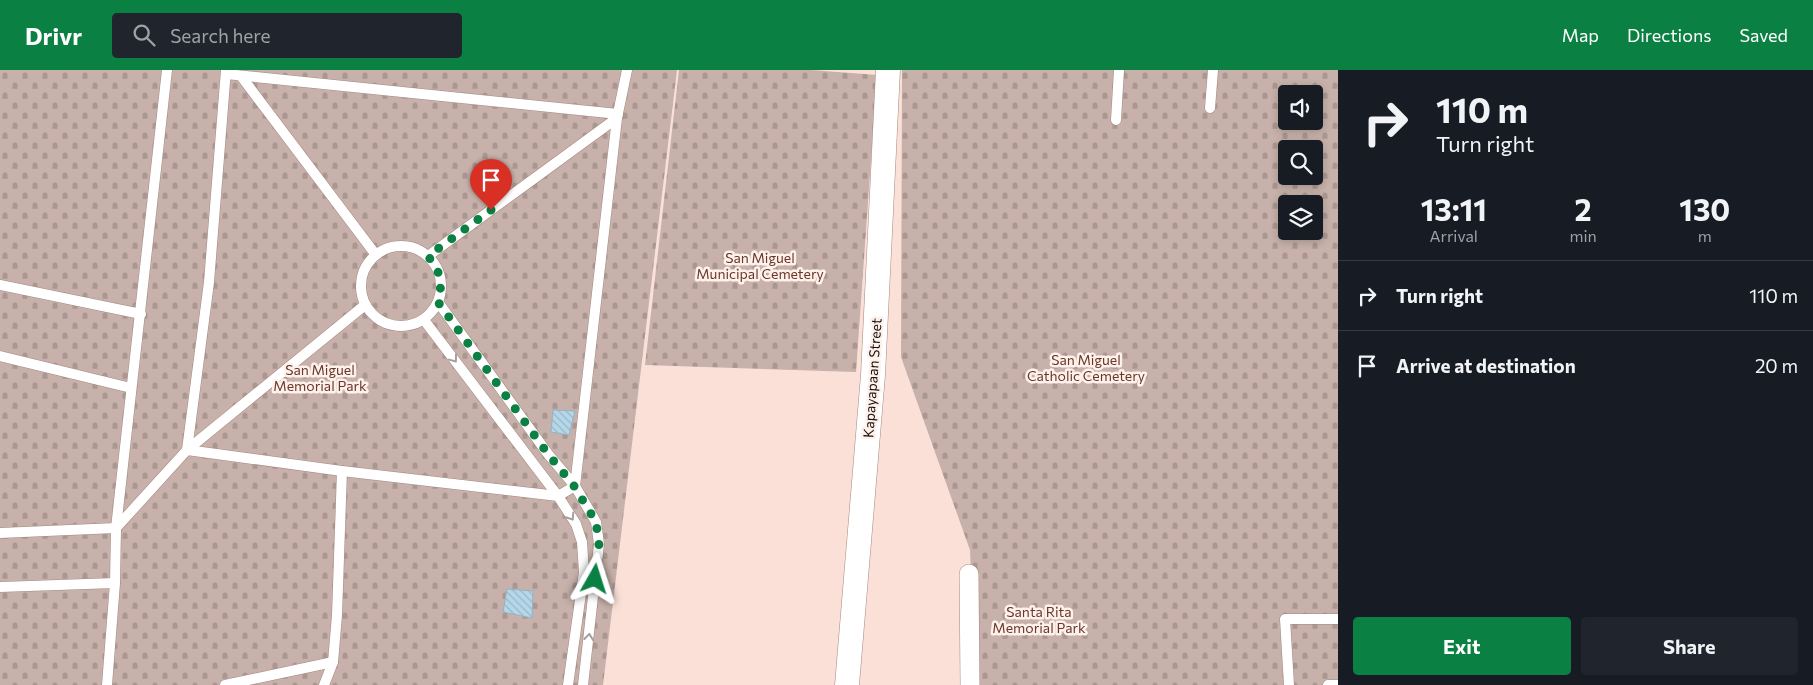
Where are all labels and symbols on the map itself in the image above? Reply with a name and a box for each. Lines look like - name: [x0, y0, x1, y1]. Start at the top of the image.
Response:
- pin: [470, 159, 512, 210]
- park label: San Miguel Municipal Cemetery: [696, 249, 824, 282]
- street label: Kapayapaan Street: [859, 317, 885, 438]
- park label: San Miguel Catholic Cemetery: [1027, 351, 1145, 384]
- one-way arrow: [448, 353, 456, 362]
- park label: San Miguel Memorial Park: [273, 361, 367, 394]
- one-way arrow: [565, 512, 575, 521]
- position arrow: [568, 552, 620, 604]
- park label: Santa Rita Memorial Park: [992, 603, 1086, 636]
- one-way arrow: [583, 632, 594, 640]

